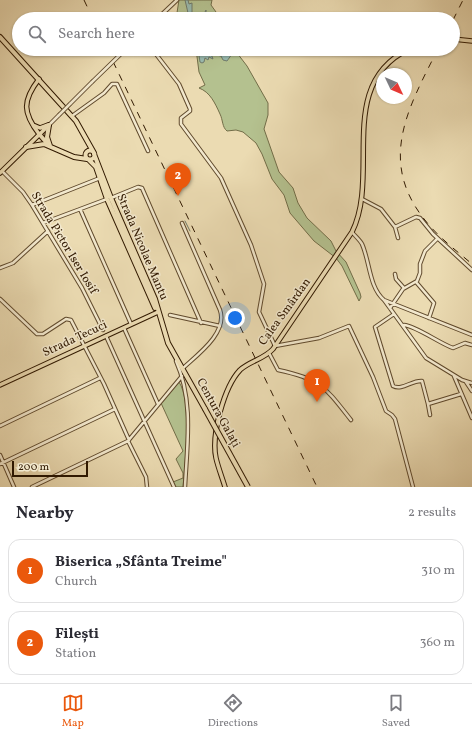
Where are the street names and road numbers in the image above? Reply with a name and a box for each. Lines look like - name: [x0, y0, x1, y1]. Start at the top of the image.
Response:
- street label: Strada Pictor Iser Iosif: [27, 189, 102, 299]
- street label: Strada Nicolae Mantu: [112, 191, 172, 303]
- street label: Calea Smârdan: [255, 275, 315, 349]
- street label: Strada Tecuci: [40, 317, 110, 361]
- street label: Centura Galați: [192, 375, 244, 451]

